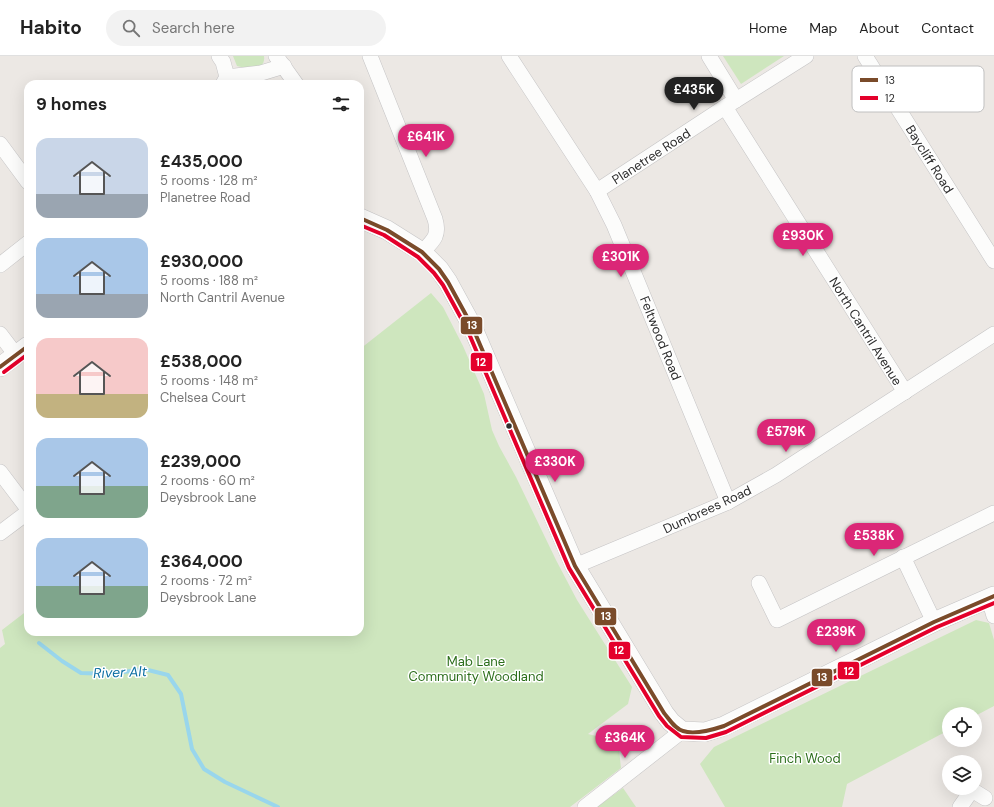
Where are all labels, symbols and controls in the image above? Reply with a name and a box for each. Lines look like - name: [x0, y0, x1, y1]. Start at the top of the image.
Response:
- search box: [106, 10, 386, 46]
- text: Habito: [20, 15, 82, 40]
- icon: search: [120, 17, 142, 39]
- text: Search here: [152, 18, 235, 38]
- text: Home: [749, 19, 787, 37]
- text: Map: [809, 19, 837, 37]
- text: About: [859, 19, 899, 37]
- text: Contact: [921, 19, 974, 37]
- legend: [852, 66, 984, 112]
- text: 13: [885, 73, 895, 87]
- pin: £435K: [666, 77, 722, 111]
- text: £435K: [673, 81, 715, 98]
- text: 12: [885, 91, 895, 105]
- text: 9 homes: [36, 93, 107, 115]
- icon: filters: [330, 93, 352, 115]
- street label: Baycliff Road: [902, 122, 957, 197]
- pin: £641K: [398, 124, 454, 158]
- street label: Planetree Road: [609, 125, 694, 188]
- text: £641K: [407, 128, 445, 145]
- text: £435,000: [160, 150, 243, 172]
- icon: home: [68, 154, 116, 202]
- text: 5 rooms · 128 m²: [160, 172, 258, 189]
- text: Planetree Road: [160, 189, 250, 206]
- pin: £930K: [775, 223, 831, 257]
- text: £930K: [782, 227, 824, 244]
- pin: £301K: [593, 244, 649, 278]
- text: £301K: [602, 248, 640, 265]
- text: £930,000: [160, 250, 243, 272]
- icon: home: [68, 254, 116, 302]
- text: 5 rooms · 188 m²: [160, 272, 258, 289]
- street label: North Cantril Avenue: [825, 274, 906, 389]
- text: North Cantril Avenue: [160, 289, 285, 306]
- street label: Feltwood Road: [636, 294, 685, 383]
- line badge: 13: [460, 316, 483, 335]
- text: 13: [467, 318, 477, 332]
- text: £538,000: [160, 350, 242, 372]
- line badge: 12: [470, 352, 493, 372]
- icon: home: [68, 354, 116, 402]
- text: 12: [476, 355, 486, 369]
- text: 5 rooms · 148 m²: [160, 372, 258, 389]
- text: Chelsea Court: [160, 389, 246, 406]
- pin: £579K: [758, 419, 814, 453]
- unlabelled marker: [504, 421, 514, 431]
- text: £579K: [766, 423, 806, 440]
- pin: £330K: [527, 449, 583, 483]
- text: £239,000: [160, 450, 241, 472]
- text: £330K: [534, 453, 576, 470]
- icon: home: [68, 454, 116, 502]
- text: 2 rooms · 60 m²: [160, 472, 255, 489]
- street label: Dumbrees Road: [660, 482, 754, 537]
- text: Deysbrook Lane: [160, 489, 256, 506]
- pin: £538K: [846, 523, 902, 557]
- text: £538K: [854, 527, 894, 544]
- text: £364,000: [160, 550, 243, 572]
- icon: home: [68, 554, 116, 602]
- text: 2 rooms · 72 m²: [160, 572, 252, 589]
- text: Deysbrook Lane: [160, 589, 256, 606]
- line badge: 13: [594, 607, 617, 626]
- text: 13: [601, 609, 611, 623]
- pin: £239K: [808, 619, 864, 653]
- text: £239K: [816, 623, 856, 640]
- line badge: 12: [608, 641, 631, 660]
- text: 12: [614, 643, 624, 657]
- park label: Mab Lane Community Woodland: [408, 653, 544, 685]
- line badge: 12: [837, 661, 860, 680]
- water label: River Alt: [93, 662, 148, 682]
- text: 12: [844, 664, 854, 678]
- line badge: 13: [811, 668, 833, 687]
- text: 13: [817, 670, 827, 684]
- map controls: [942, 707, 982, 795]
- button: locate: [942, 707, 982, 747]
- pin: £364K: [597, 725, 653, 759]
- text: £364K: [604, 729, 646, 746]
- park label: Finch Wood: [769, 750, 841, 767]
- button: layers: [942, 755, 982, 795]

